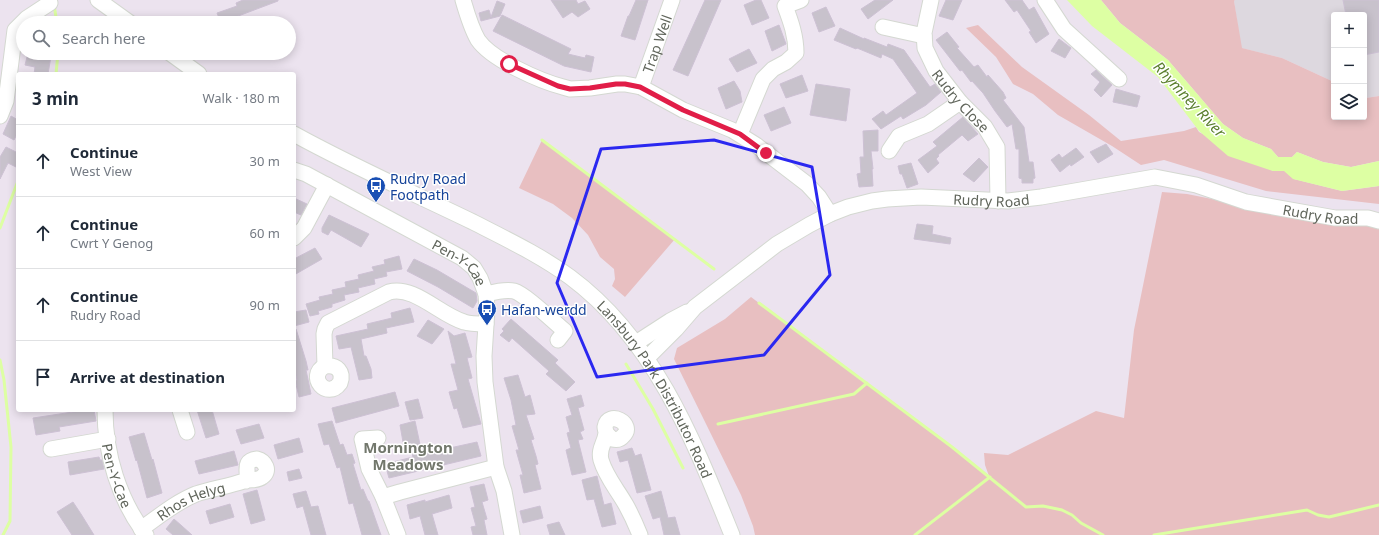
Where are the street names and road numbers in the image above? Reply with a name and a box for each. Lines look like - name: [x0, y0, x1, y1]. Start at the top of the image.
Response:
- street label: Trap Well: [637, 12, 676, 75]
- street label: Rudry Close: [928, 65, 994, 136]
- street label: Rudry Road: [953, 189, 1030, 211]
- street label: Rudry Road: [1281, 199, 1358, 228]
- street label: Pen-Y-Cae: [429, 234, 491, 288]
- street label: Lansbury Park Distributor Road: [593, 296, 717, 481]
- street label: Pen-Y-Cae: [98, 442, 137, 511]
- street label: Rhos Helyg: [152, 477, 227, 524]

